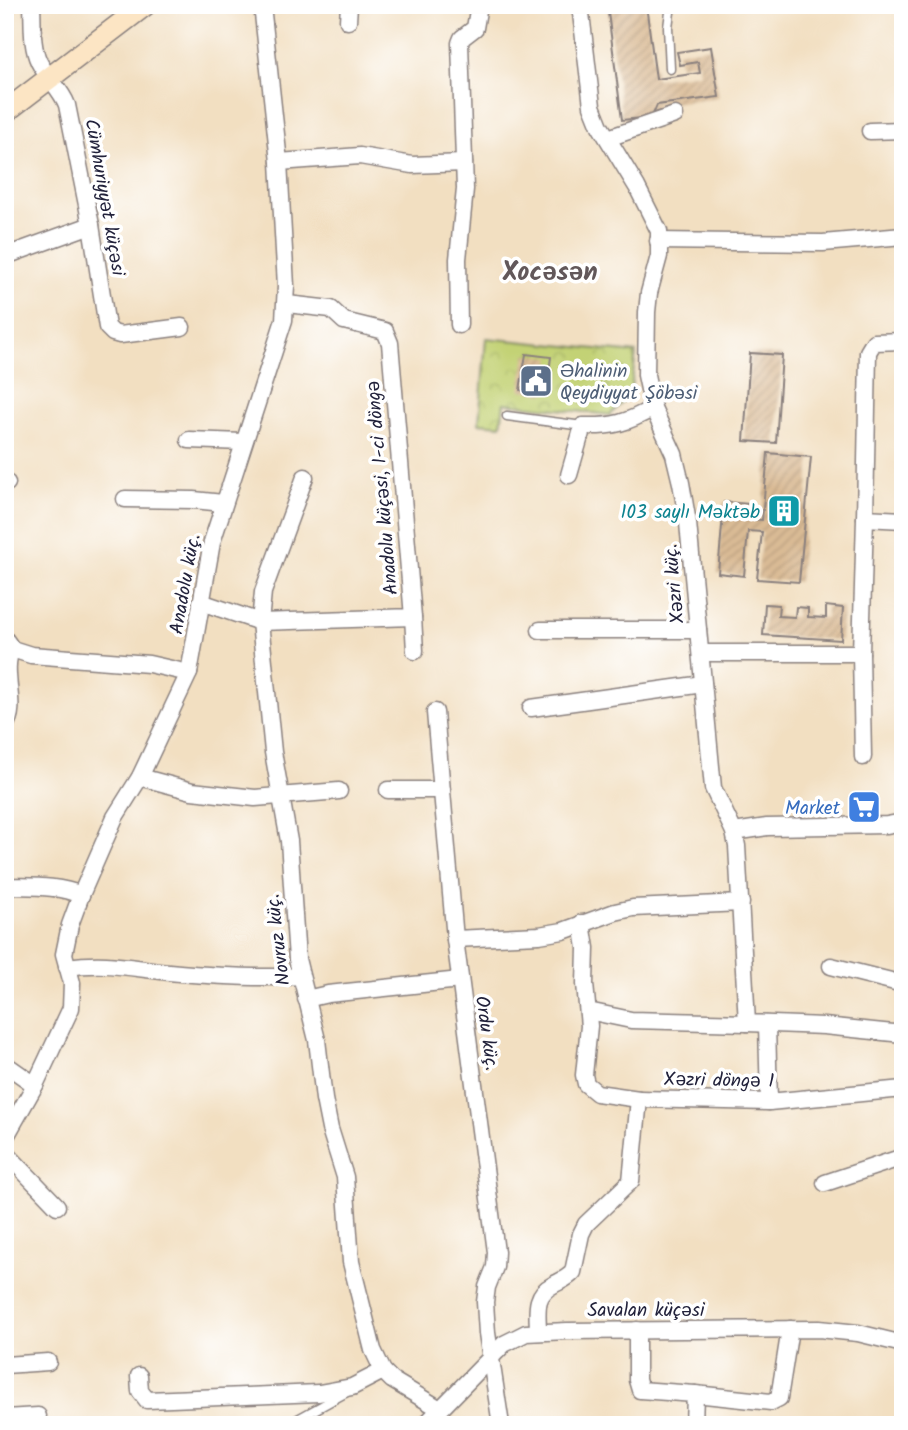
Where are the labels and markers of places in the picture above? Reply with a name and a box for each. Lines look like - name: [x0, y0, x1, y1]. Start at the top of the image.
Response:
- place label: Əhalinin Qeydiyyat Şöbəsi: [560, 357, 699, 409]
- public building icon: Əhalinin Qeydiyyat Şöbəsi: [517, 362, 555, 400]
- building icon: 103 saylı Məktəb: [765, 492, 803, 530]
- place label: 103 saylı Məktəb: [621, 498, 760, 528]
- supermarket icon: Market: [845, 788, 883, 826]
- place label: Market: [785, 794, 841, 824]

